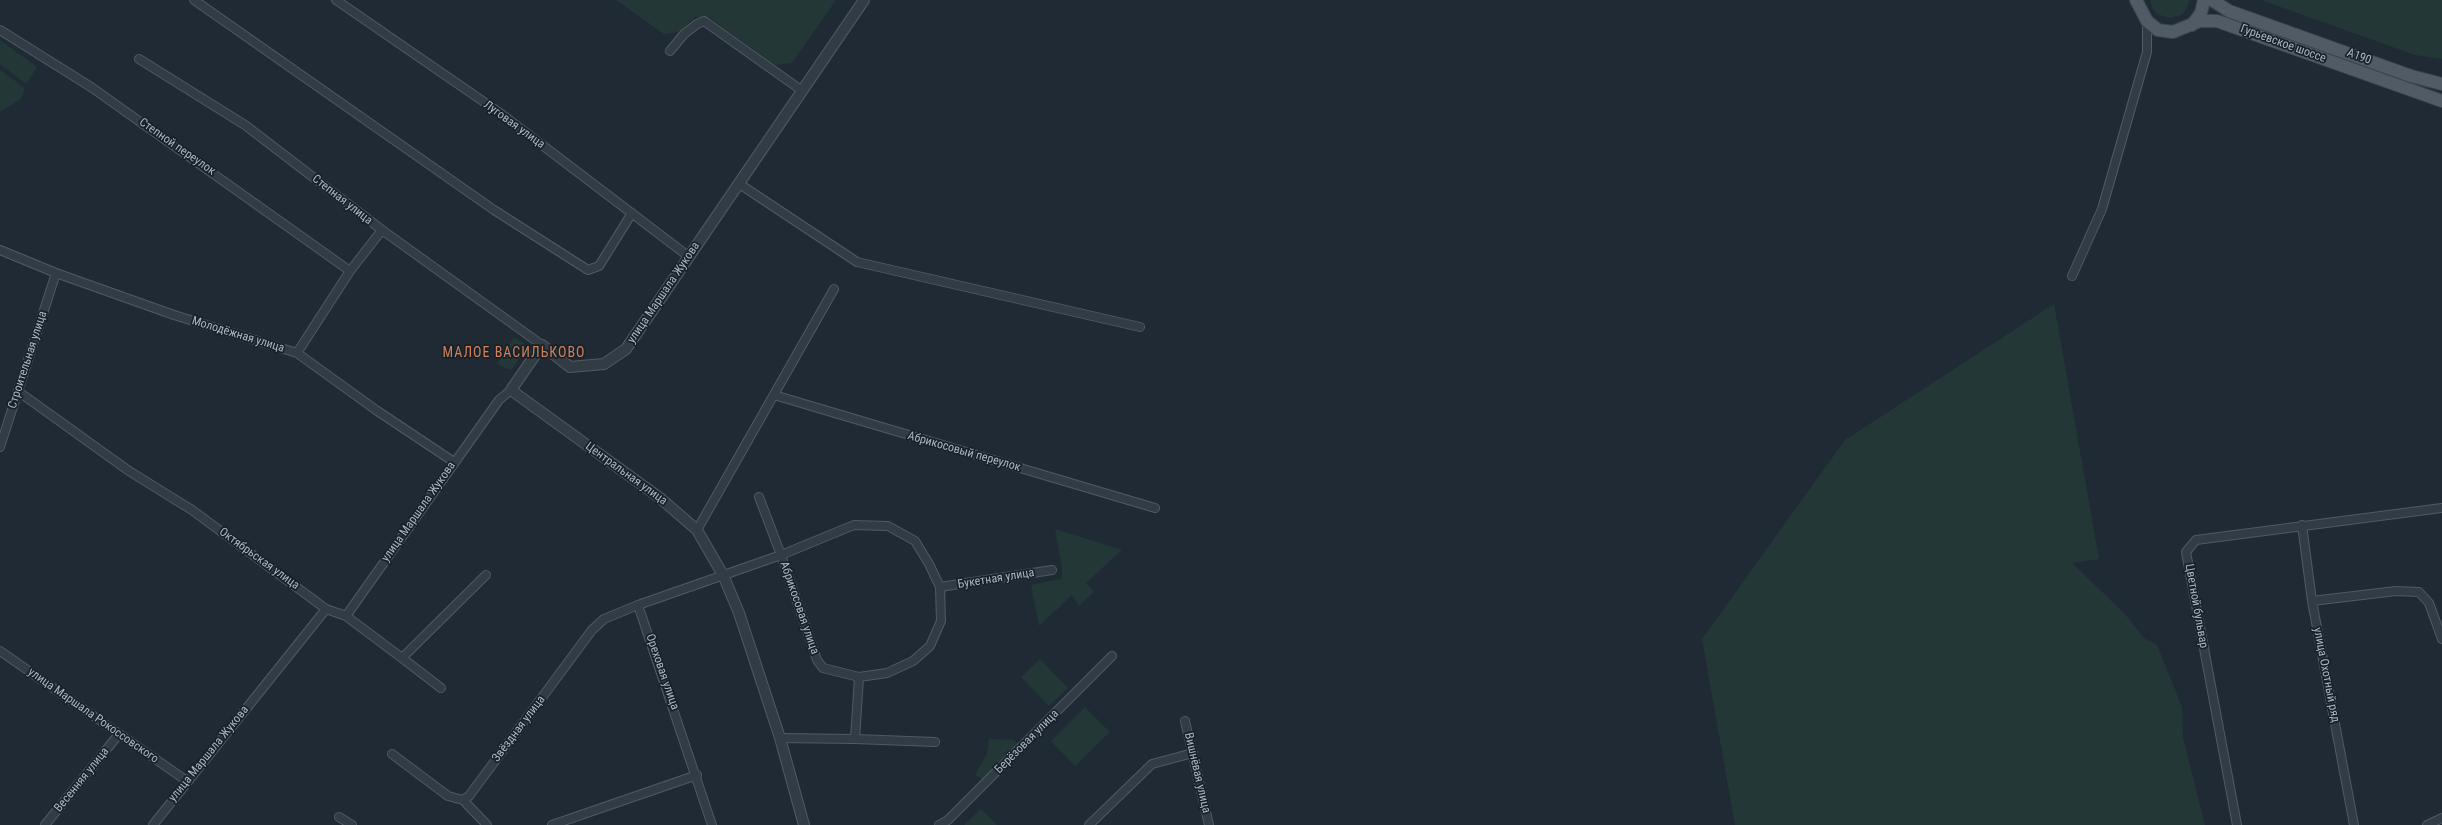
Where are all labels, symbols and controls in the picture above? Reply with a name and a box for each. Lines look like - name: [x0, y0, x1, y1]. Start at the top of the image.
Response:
- street label: Гурьевское шоссе: [2238, 22, 2328, 66]
- street label: А190: [2345, 46, 2373, 68]
- street label: Луговая улица: [481, 98, 547, 152]
- street label: Степной переулок: [136, 115, 218, 179]
- street label: Степная улица: [309, 172, 375, 228]
- street label: улица Маршала Жукова: [625, 240, 703, 346]
- street label: Строительная улица: [5, 310, 51, 410]
- street label: Молодёжная улица: [190, 314, 286, 356]
- district label: МАЛОЕ ВАСИЛЬКОВО: [443, 345, 585, 361]
- street label: Абрикосовый переулок: [906, 429, 1022, 475]
- street label: Центральная улица: [582, 440, 670, 508]
- street label: улица Маршала Жукова: [379, 459, 459, 565]
- street label: Октябрьская улица: [216, 525, 302, 593]
- street label: Абрикосовая улица: [776, 560, 822, 656]
- street label: Цветной бульвар: [2181, 563, 2211, 649]
- street label: Букетная улица: [957, 566, 1035, 592]
- street label: улица Охотный ряд: [2310, 626, 2342, 724]
- street label: Ореховая улица: [642, 632, 682, 712]
- street label: улица Маршала Рокоссовского: [25, 665, 161, 767]
- street label: Звёздная улица: [489, 693, 549, 765]
- street label: улица Маршала Жукова: [166, 703, 252, 805]
- street label: Берёзовая улица: [992, 707, 1062, 777]
- street label: Вишнёвая улица: [1181, 731, 1213, 815]
- street label: Весенняя улица: [52, 745, 112, 815]

